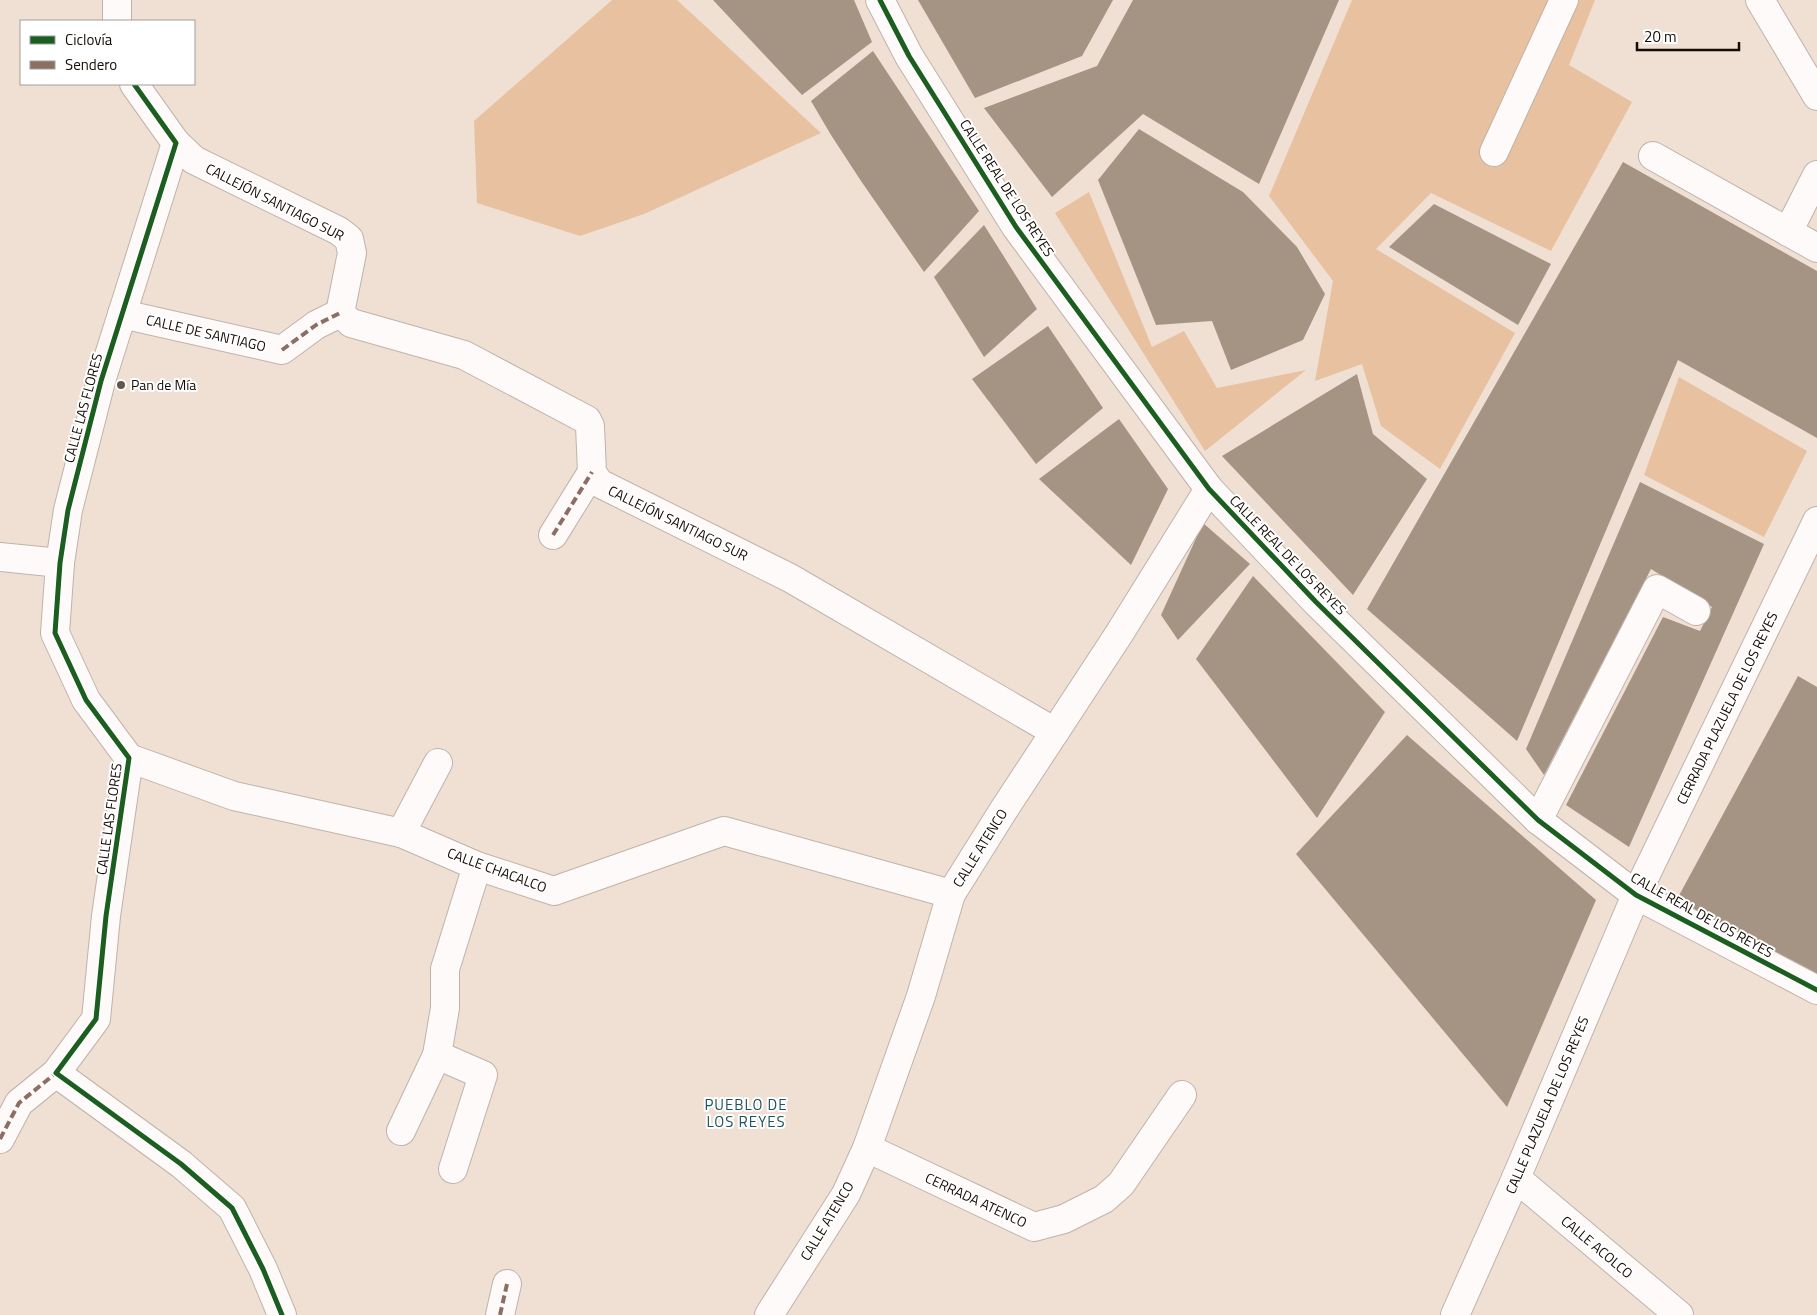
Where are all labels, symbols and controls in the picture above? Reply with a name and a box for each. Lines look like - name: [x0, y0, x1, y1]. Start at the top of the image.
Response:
- legend: [20, 20, 195, 85]
- scale bar: [1637, 20, 1740, 52]
- text: 20 m: [1644, 25, 1677, 48]
- text: Ciclovía: [65, 28, 113, 51]
- text: Sendero: [65, 53, 117, 76]
- street label: CALLE REAL DE LOS REYES: [955, 115, 1060, 261]
- street label: CALLEJÓN SANTIAGO SUR: [202, 157, 348, 246]
- street label: CALLE DE SANTIAGO: [144, 309, 268, 356]
- street label: CALLE LAS FLORES: [58, 351, 107, 465]
- place label: Pan de Mía: [131, 374, 196, 395]
- marker: Pan de Mía: [115, 379, 127, 391]
- street label: CALLEJÓN SANTIAGO SUR: [605, 479, 752, 566]
- street label: CALLE REAL DE LOS REYES: [1225, 490, 1352, 620]
- street label: CERRADA PLAZUELA DE LOS REYES: [1671, 608, 1783, 808]
- street label: CALLE LAS FLORES: [90, 762, 127, 876]
- street label: CALLE ATENCO: [947, 804, 1012, 891]
- street label: CALLE CHACALCO: [444, 842, 550, 897]
- street label: CALLE REAL DE LOS REYES: [1627, 867, 1777, 963]
- street label: CALLE PLAZUELA DE LOS REYES: [1499, 1013, 1594, 1197]
- district label: PUEBLO DE LOS REYES: [704, 1093, 788, 1133]
- street label: CERRADA ATENCO: [922, 1167, 1031, 1232]
- street label: CALLE ATENCO: [795, 1177, 859, 1264]
- street label: CALLE ACOLCO: [1557, 1210, 1638, 1283]

